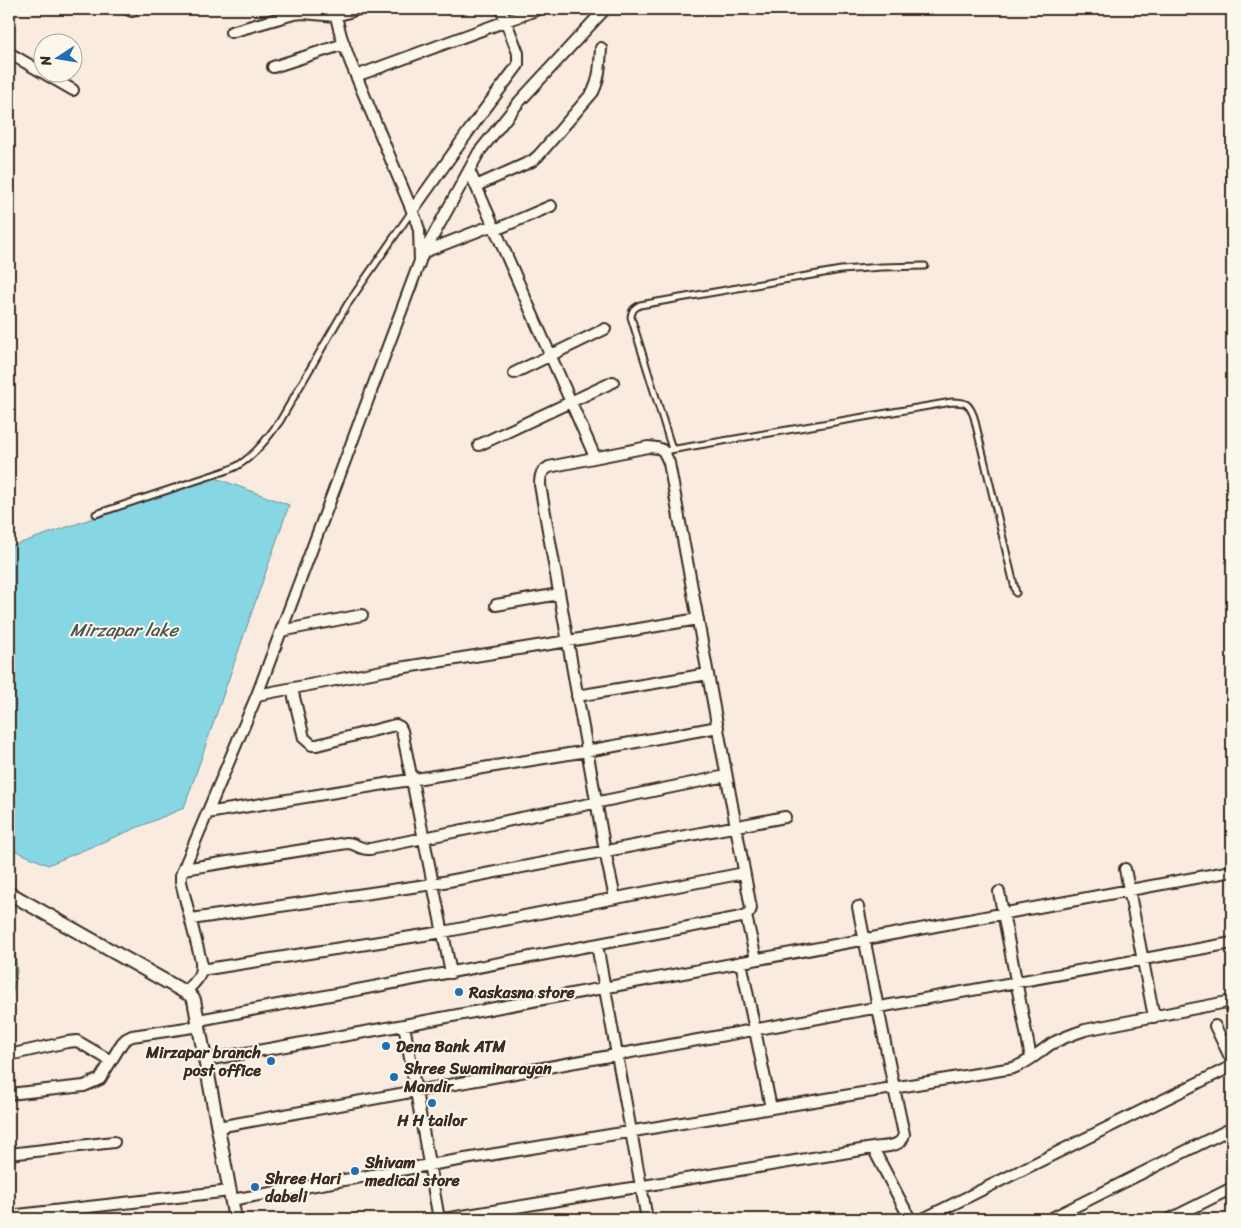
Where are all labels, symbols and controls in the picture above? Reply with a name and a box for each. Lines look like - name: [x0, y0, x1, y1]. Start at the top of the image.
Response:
- north arrow: [32, 32, 82, 82]
- text: N: [32, 53, 59, 69]
- water label: Mirzapar lake: [70, 614, 180, 646]
- place label: Raskasna store: [468, 978, 576, 1007]
- marker: Raskasna store: [453, 986, 465, 998]
- place label: Dena Bank ATM: [396, 1032, 507, 1061]
- place label: Mirzapar branch post office: [145, 1038, 262, 1085]
- marker: Dena Bank ATM: [380, 1040, 392, 1052]
- place label: Shree Swaminarayan Mandir: [403, 1054, 552, 1101]
- marker: Mirzapar branch post office: [265, 1055, 277, 1067]
- marker: Shree Swaminarayan Mandir: [388, 1071, 400, 1083]
- marker: H H tailor: [426, 1097, 438, 1109]
- place label: H H tailor: [396, 1106, 468, 1135]
- place label: Shivam medical store: [364, 1148, 461, 1195]
- place label: Shree Hari dabeli: [264, 1164, 343, 1211]
- marker: Shivam medical store: [349, 1165, 361, 1177]
- marker: Shree Hari dabeli: [249, 1181, 261, 1193]

